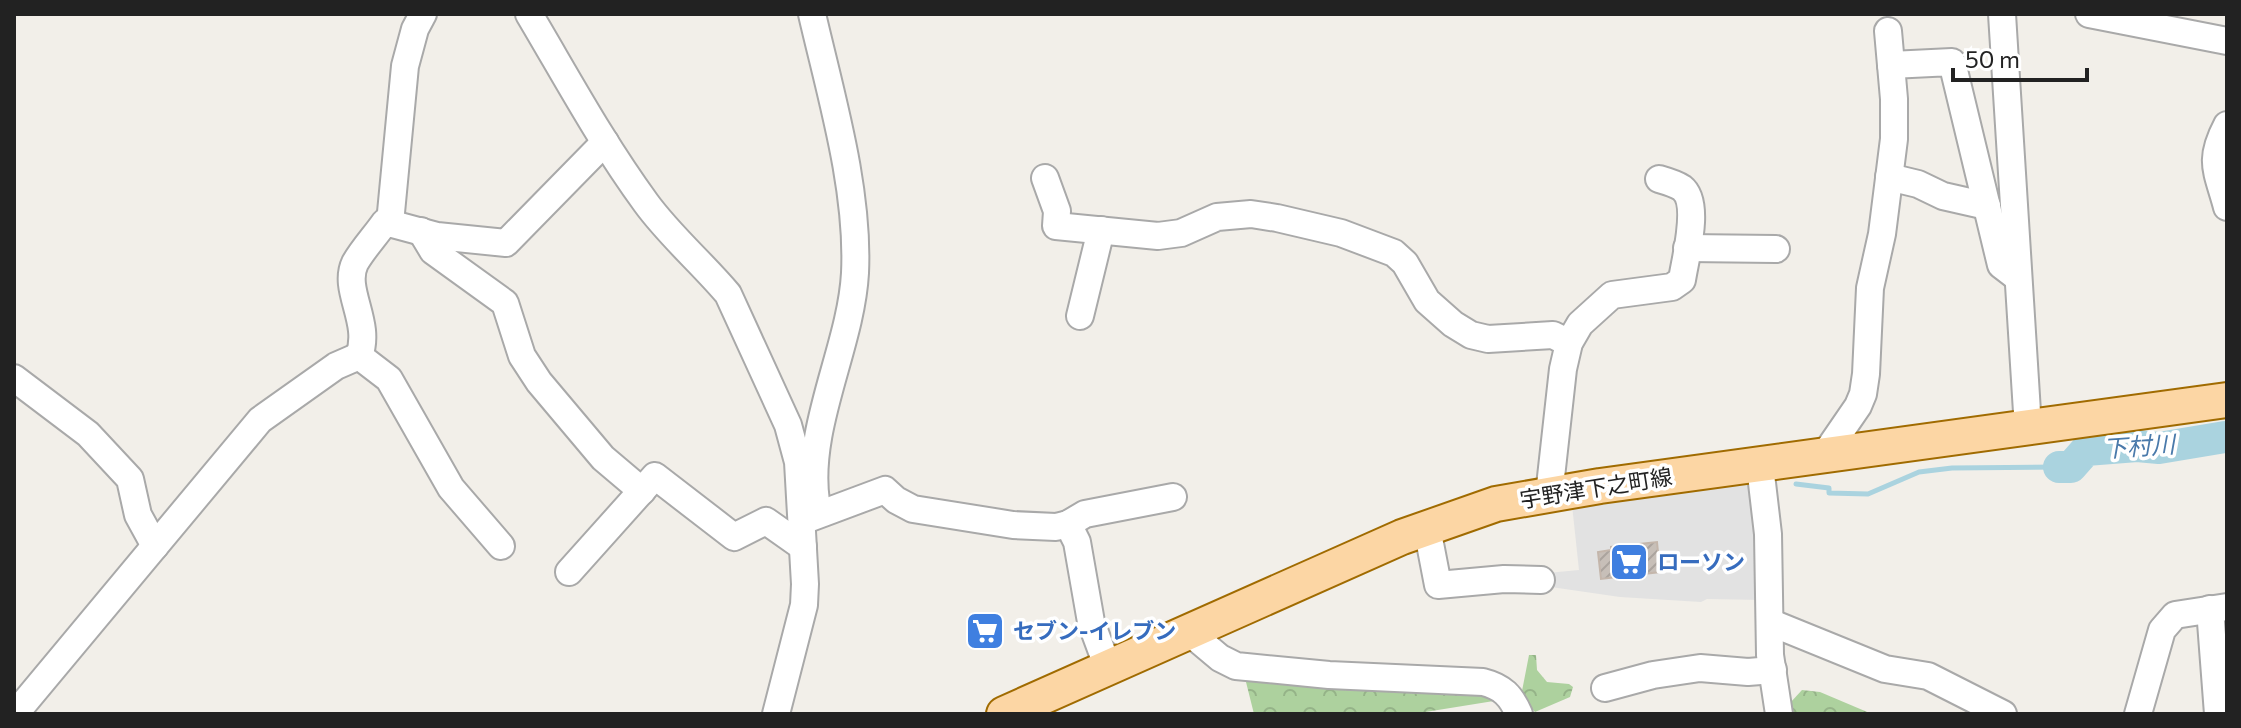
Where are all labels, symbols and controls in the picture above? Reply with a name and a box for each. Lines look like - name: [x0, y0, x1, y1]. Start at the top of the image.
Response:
- scale bar: [1953, 32, 2087, 82]
- text: 50 m: [1965, 44, 2020, 73]
- water label: 下村川: [2102, 428, 2179, 462]
- street label: 宇野津下之町線: [1518, 462, 1674, 513]
- supermarket icon: ローソン: [1608, 541, 1650, 583]
- place label: ローソン: [1657, 548, 1745, 575]
- supermarket icon: セブン-イレブン: [964, 610, 1006, 652]
- place label: セブン-イレブン: [1013, 617, 1176, 644]

